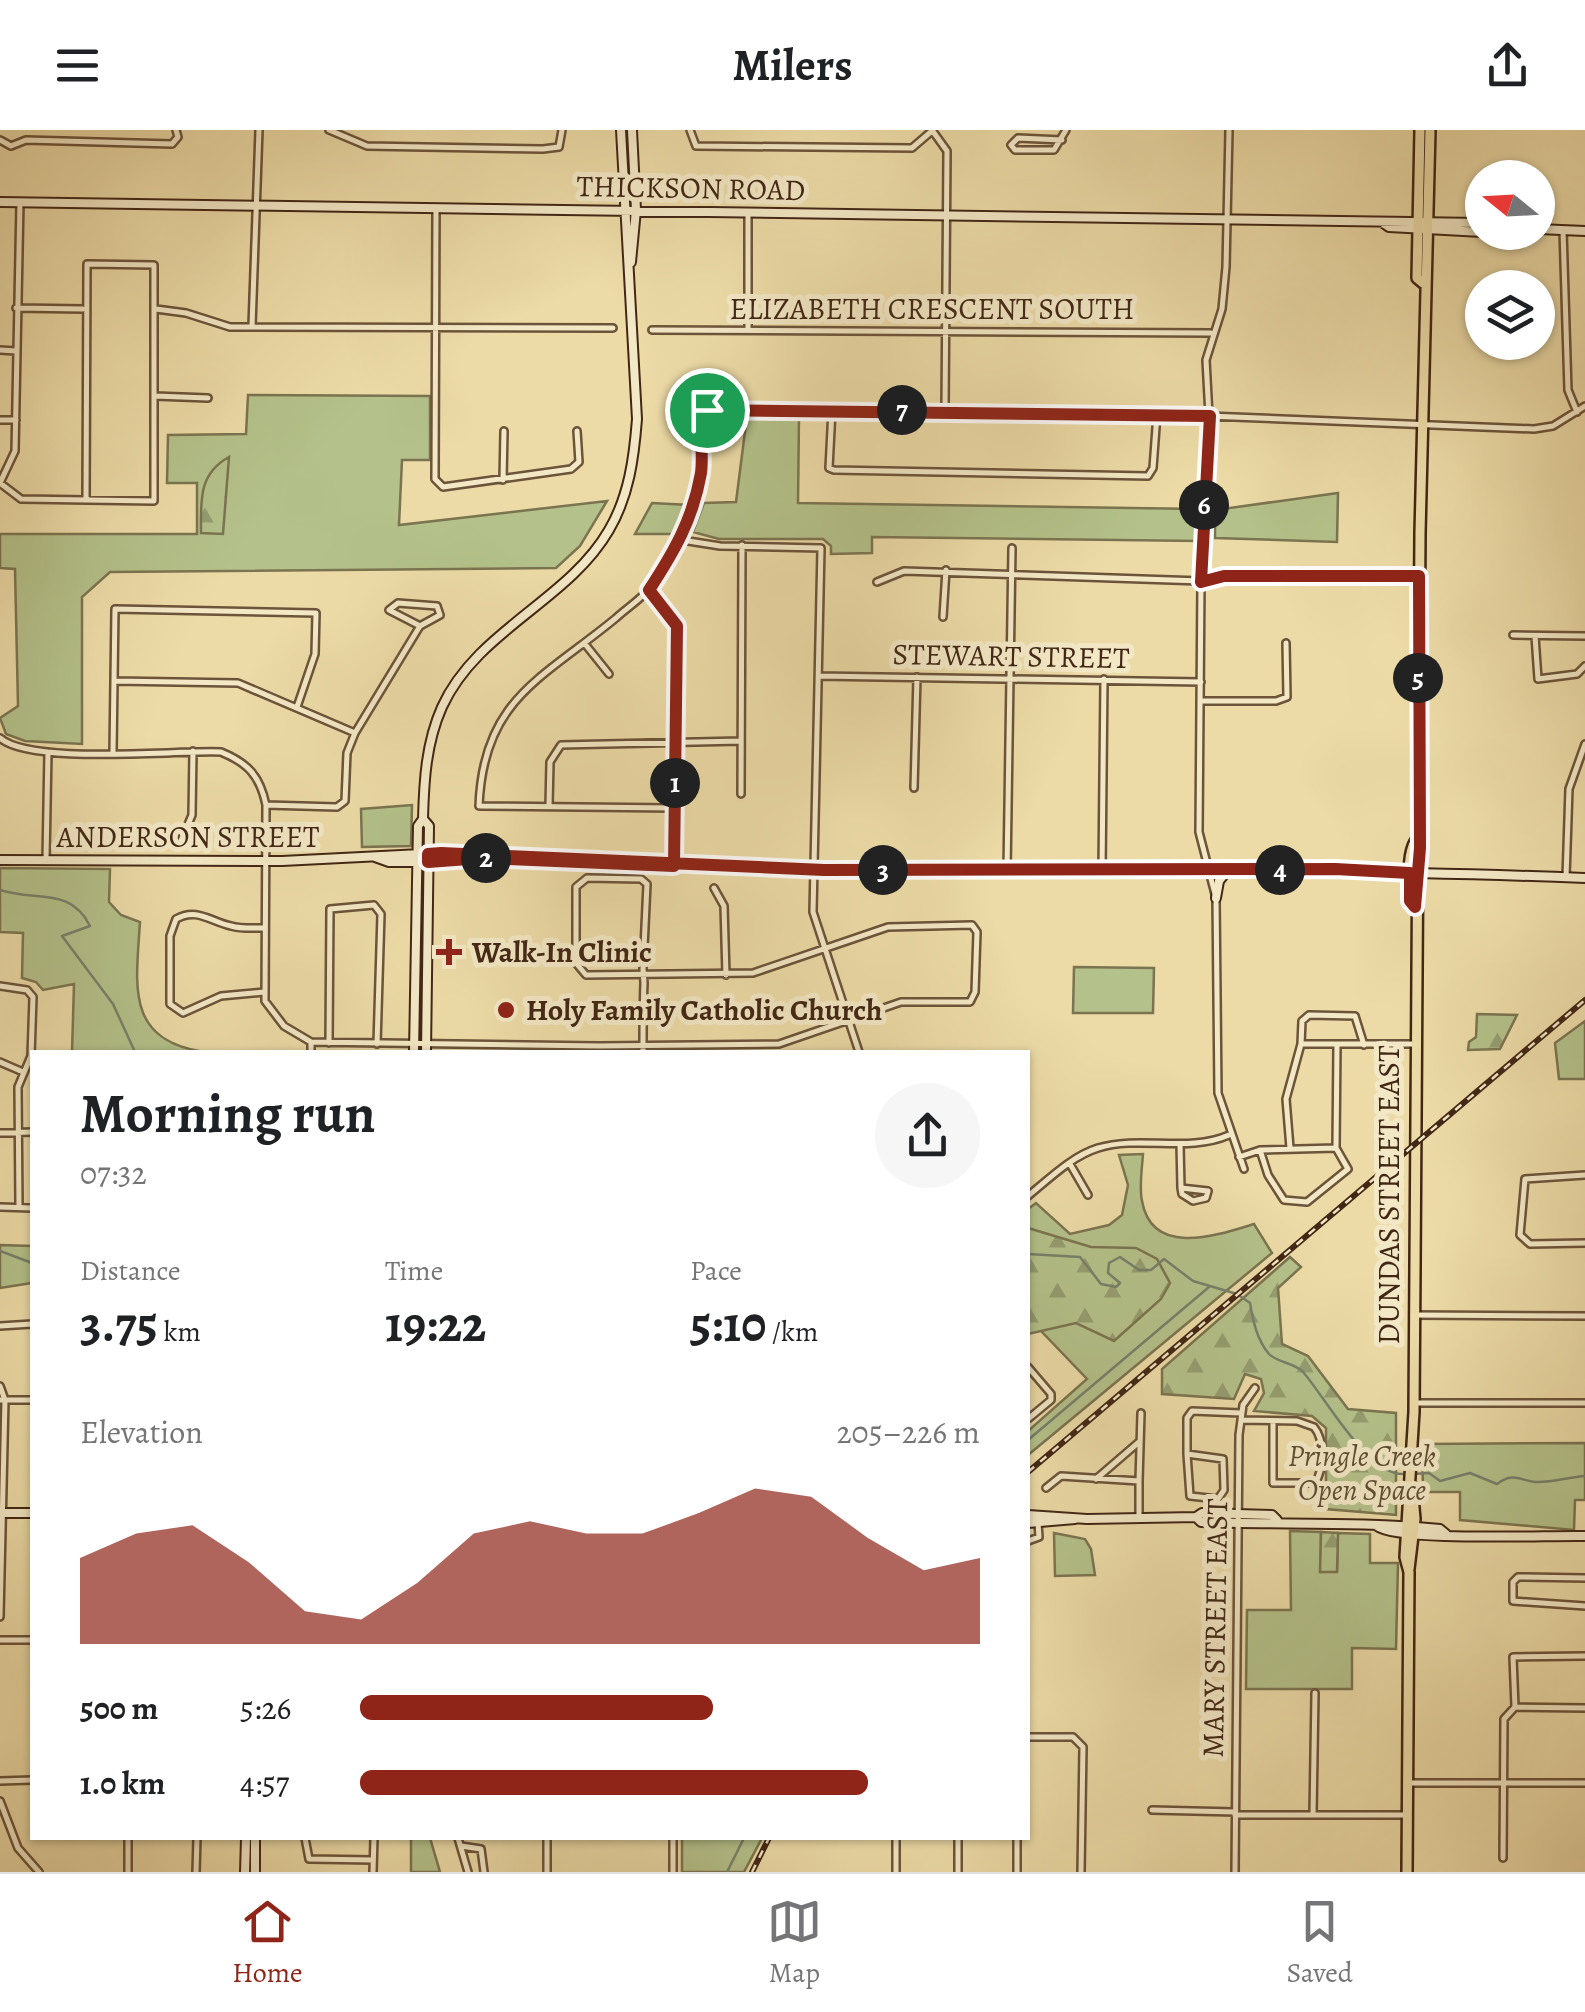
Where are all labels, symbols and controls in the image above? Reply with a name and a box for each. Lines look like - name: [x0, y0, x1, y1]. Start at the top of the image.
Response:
- text: Milers: [732, 34, 853, 96]
- icon: menu: [50, 38, 105, 93]
- icon: share: [1480, 38, 1535, 93]
- north arrow: [1465, 160, 1555, 250]
- map controls: [1465, 160, 1555, 360]
- street label: THICKSON ROAD: [576, 166, 806, 210]
- button: layers: [1465, 270, 1555, 360]
- street label: ELIZABETH CRESCENT SOUTH: [730, 289, 1134, 329]
- pin: [665, 368, 750, 453]
- icon: arrive: [680, 383, 735, 438]
- pin: 7: [877, 385, 927, 435]
- text: 7: [896, 391, 908, 429]
- pin: 6: [1179, 480, 1229, 530]
- text: 6: [1197, 486, 1211, 524]
- street label: STEWART STREET: [892, 634, 1131, 678]
- pin: 5: [1393, 653, 1443, 703]
- text: 5: [1412, 659, 1424, 697]
- pin: 1: [650, 758, 700, 808]
- text: 1: [670, 764, 680, 802]
- street label: ANDERSON STREET: [56, 817, 320, 857]
- pin: 2: [461, 833, 511, 883]
- text: 2: [479, 839, 493, 877]
- pin: 3: [858, 845, 908, 895]
- pin: 4: [1255, 845, 1305, 895]
- text: 3: [877, 851, 889, 889]
- text: 4: [1273, 851, 1287, 889]
- place label: Walk-In Clinic: [471, 932, 652, 972]
- marker: Walk-In Clinic: [436, 939, 462, 965]
- place label: Holy Family Catholic Church: [526, 990, 882, 1030]
- marker: Holy Family Catholic Church: [495, 999, 517, 1021]
- street label: DUNDAS STREET EAST: [1369, 1045, 1409, 1345]
- text: Morning run: [80, 1076, 375, 1151]
- button: share: [875, 1083, 980, 1188]
- text: 07:32: [80, 1151, 147, 1195]
- text: Distance: [80, 1252, 180, 1290]
- text: Time: [385, 1252, 443, 1290]
- text: Pace: [690, 1252, 742, 1290]
- text: 3.75: [80, 1290, 158, 1358]
- text: 19:22: [385, 1290, 486, 1358]
- text: 5:10: [690, 1290, 766, 1358]
- text: km: [158, 1313, 201, 1351]
- text: /km: [766, 1313, 818, 1351]
- text: Elevation: [80, 1410, 203, 1454]
- text: 205–226 m: [836, 1410, 980, 1454]
- park label: Pringle Creek Open Space: [1288, 1436, 1436, 1510]
- street label: MARY STREET EAST: [1193, 1497, 1237, 1758]
- text: 500 m: [80, 1686, 158, 1730]
- text: 5:26: [240, 1686, 291, 1730]
- text: 1.0 km: [80, 1761, 165, 1805]
- text: 4:57: [240, 1761, 289, 1805]
- tab: Home: [232, 1894, 303, 1992]
- tab: Map: [767, 1894, 822, 1992]
- tab: Saved: [1286, 1894, 1353, 1992]

